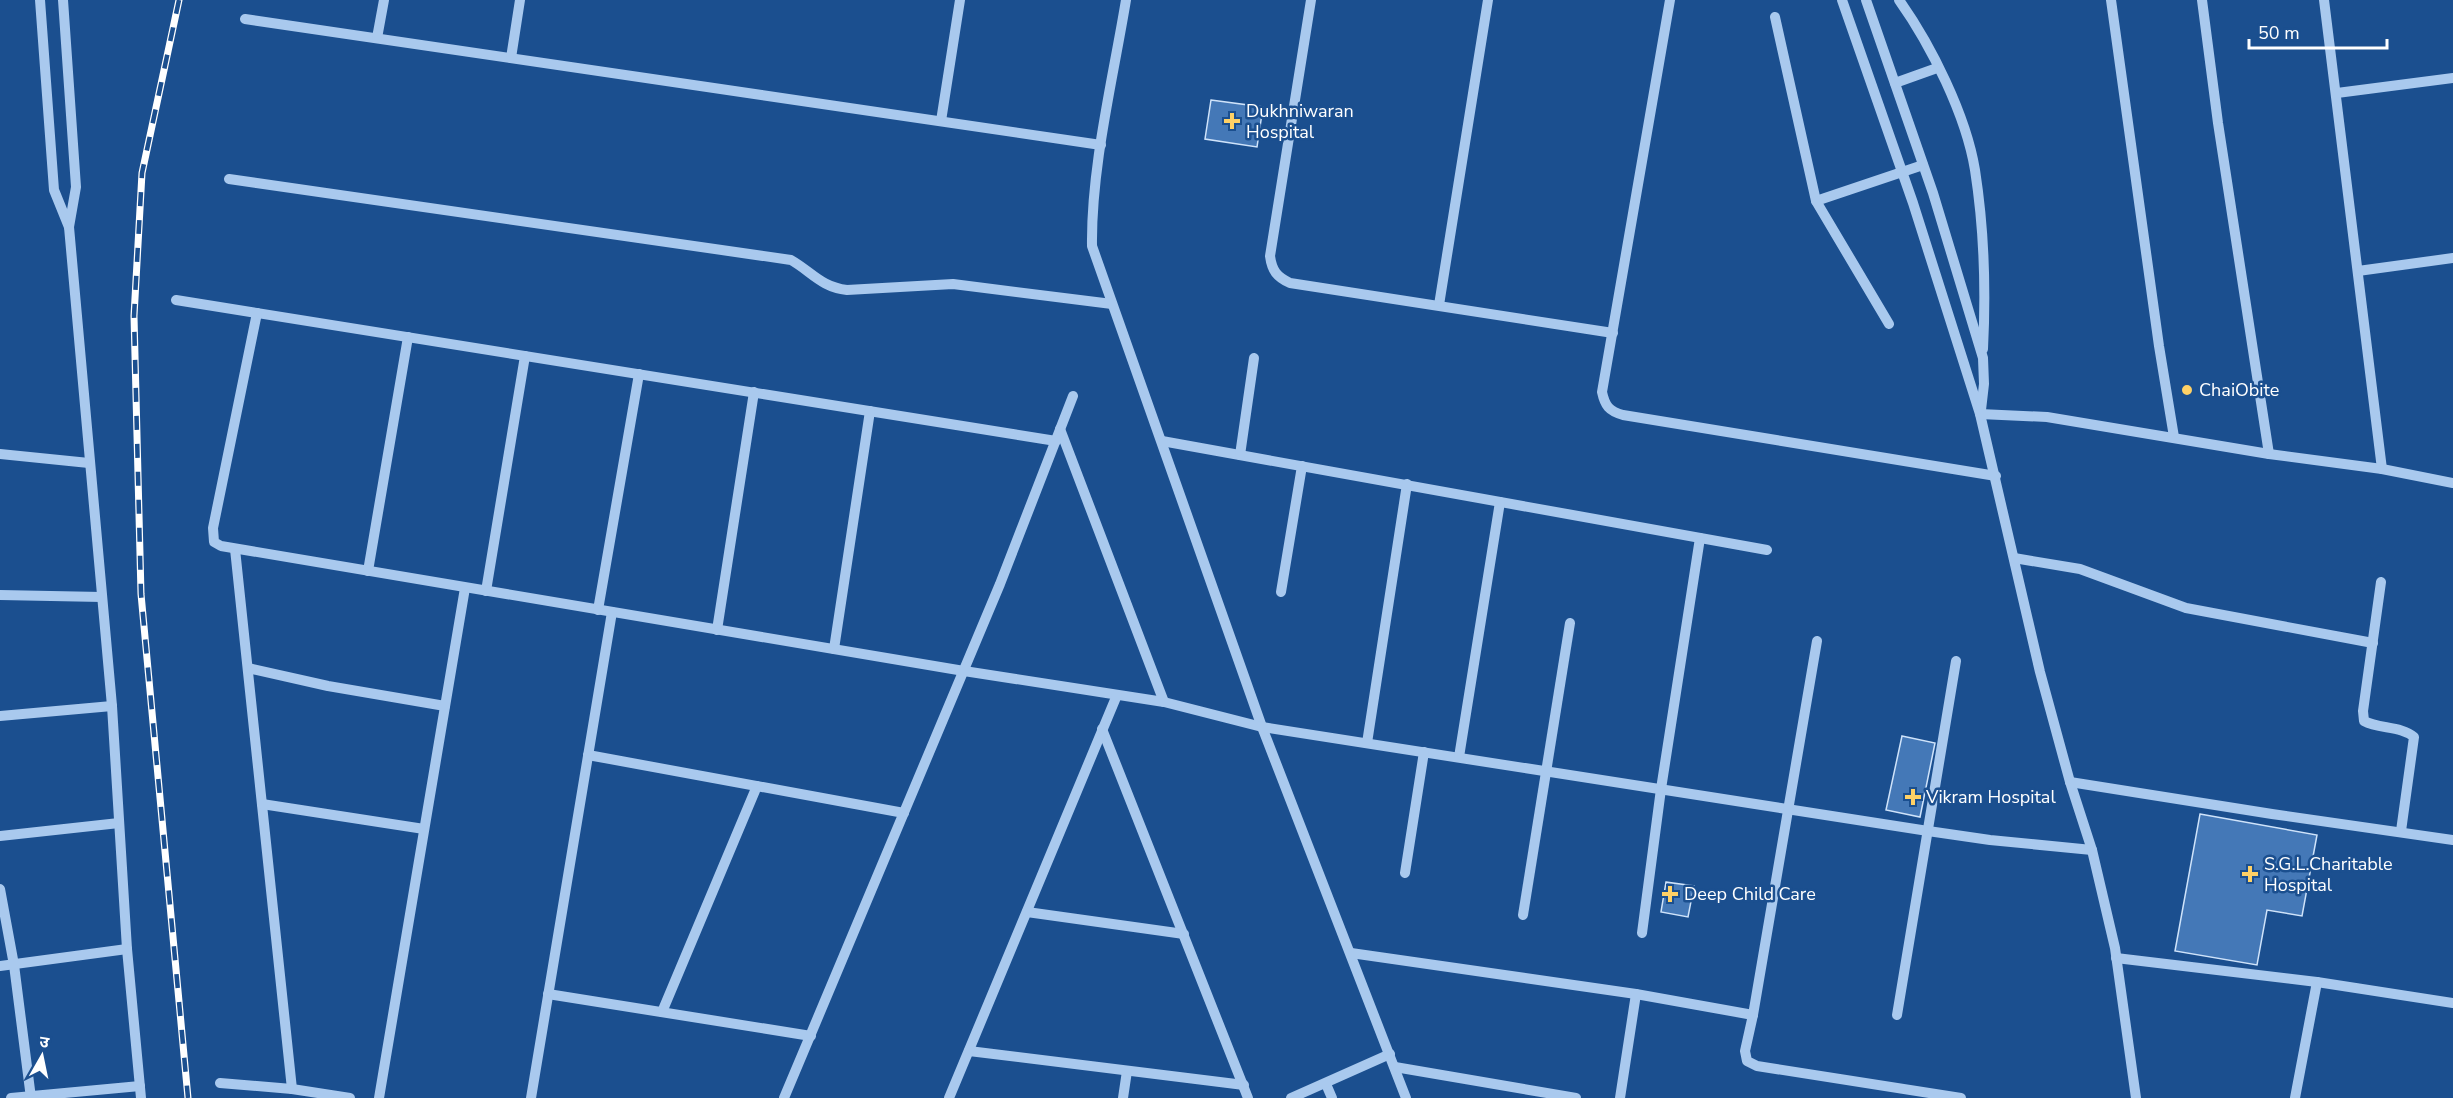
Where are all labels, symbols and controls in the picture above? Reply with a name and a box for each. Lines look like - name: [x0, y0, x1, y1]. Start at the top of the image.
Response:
- scale bar: [2249, 12, 2387, 50]
- text: 50 m: [2258, 21, 2300, 45]
- place label: Dukhniwaran Hospital: [1246, 99, 1354, 144]
- marker: Dukhniwaran Hospital: [1223, 112, 1241, 130]
- place label: ChaiObite: [2199, 378, 2279, 402]
- marker: ChaiObite: [2180, 383, 2194, 397]
- place label: Vikram Hospital: [1925, 785, 2056, 809]
- marker: Vikram Hospital: [1904, 788, 1922, 806]
- place label: S.G.L.Charitable Hospital: [2264, 852, 2393, 897]
- marker: S.G.L.Charitable Hospital: [2241, 865, 2259, 883]
- place label: Deep Child Care: [1684, 882, 1816, 906]
- marker: Deep Child Care: [1661, 885, 1679, 903]
- north arrow: [12, 1026, 72, 1086]
- text: उ: [38, 1031, 51, 1054]

